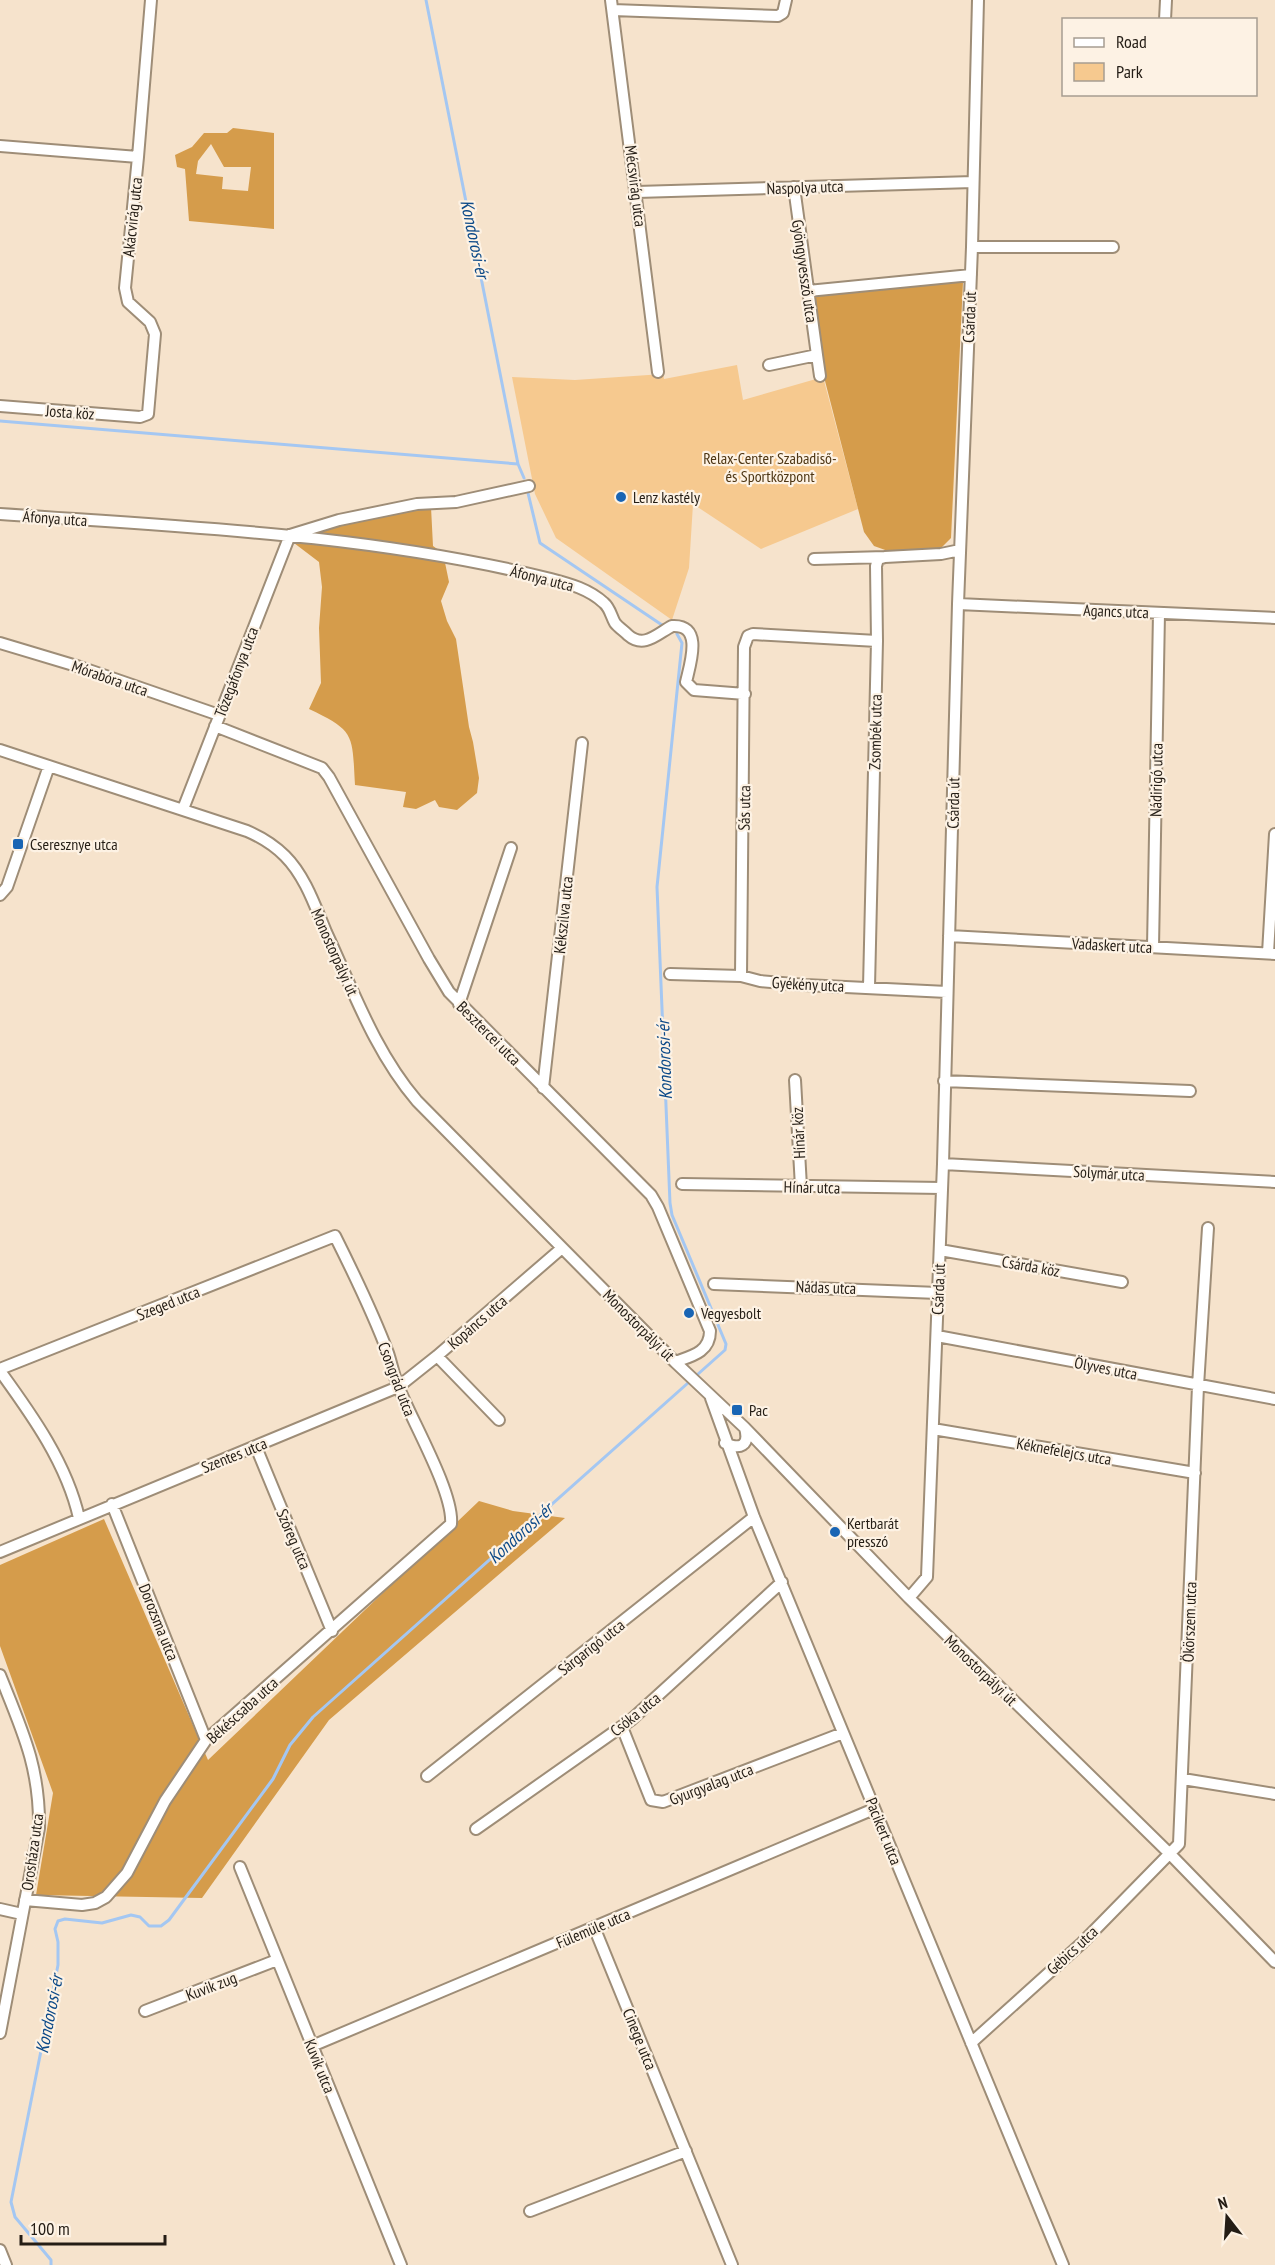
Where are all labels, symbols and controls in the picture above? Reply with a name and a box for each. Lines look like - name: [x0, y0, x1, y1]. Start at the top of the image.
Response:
- legend: [1062, 18, 1257, 96]
- text: Road: [1116, 30, 1147, 53]
- text: Park: [1116, 60, 1143, 83]
- street label: Mécsvirág utca: [621, 144, 651, 228]
- street label: Akácvirág utca: [118, 176, 146, 258]
- street label: Naspolya utca: [766, 176, 844, 198]
- water label: Kondorosi-ér: [455, 198, 495, 283]
- street label: Gyöngyvessző utca: [788, 218, 822, 324]
- street label: Csárda út: [958, 290, 980, 343]
- street label: Josta köz: [44, 400, 95, 424]
- park label: Relax-Center Szabadiső- és Sportközpont: [703, 448, 837, 486]
- place label: Lenz kastély: [633, 487, 700, 507]
- marker: Lenz kastély: [614, 490, 628, 504]
- street label: Áfonya utca: [22, 506, 88, 530]
- street label: Áfonya utca: [508, 560, 576, 596]
- street label: Agancs utca: [1083, 600, 1149, 622]
- street label: Tőzegáfonya utca: [210, 624, 262, 720]
- street label: Mórabóra utca: [69, 656, 151, 700]
- street label: Zsombék utca: [864, 694, 886, 770]
- street label: Nádirigó utca: [1145, 743, 1167, 817]
- street label: Csárda út: [943, 777, 963, 829]
- street label: Sás utca: [734, 785, 754, 831]
- place label: Cseresznye utca: [30, 834, 118, 854]
- marker: Cseresznye utca: [11, 837, 25, 851]
- street label: Kékszilva utca: [549, 875, 577, 955]
- street label: Monostorpályi út: [307, 905, 363, 999]
- street label: Vadaskert utca: [1070, 933, 1153, 957]
- street label: Gyékény utca: [771, 972, 845, 996]
- street label: Besztercei utca: [453, 997, 525, 1069]
- water label: Kondorosi-ér: [651, 1017, 677, 1100]
- street label: Hínár köz: [787, 1106, 809, 1159]
- street label: Solymár utca: [1073, 1161, 1145, 1185]
- street label: Hínár utca: [784, 1177, 840, 1197]
- street label: Csárda köz: [1000, 1251, 1062, 1281]
- street label: Csárda út: [927, 1262, 949, 1315]
- street label: Nádas utca: [795, 1276, 857, 1298]
- street label: Szeged utca: [134, 1281, 202, 1325]
- street label: Monostorpályi út: [599, 1285, 679, 1365]
- street label: Kopáncs utca: [443, 1291, 511, 1353]
- place label: Vegyesbolt: [700, 1303, 762, 1323]
- marker: Vegyesbolt: [682, 1306, 696, 1320]
- street label: Csongrád utca: [374, 1339, 420, 1419]
- street label: Ölyves utca: [1073, 1352, 1139, 1384]
- place label: Pac: [749, 1400, 768, 1420]
- marker: Pac: [730, 1403, 744, 1417]
- street label: Szentes utca: [198, 1433, 270, 1477]
- street label: Kéknefelejcs utca: [1015, 1433, 1113, 1469]
- water label: Kondorosi-ér: [483, 1496, 560, 1568]
- street label: Szőreg utca: [272, 1506, 316, 1572]
- place label: Kertbarát presszó: [847, 1513, 899, 1551]
- marker: Kertbarát presszó: [828, 1525, 842, 1539]
- street label: Dorozsma utca: [135, 1581, 183, 1663]
- street label: Ökörszem utca: [1178, 1581, 1200, 1663]
- street label: Sárgarigó utca: [554, 1615, 628, 1679]
- street label: Monostorpályi út: [940, 1630, 1022, 1710]
- street label: Békéscsaba utca: [202, 1673, 282, 1747]
- street label: Csóka utca: [606, 1688, 664, 1740]
- street label: Gyurgyalag utca: [666, 1759, 756, 1809]
- street label: Pacikert utca: [861, 1794, 907, 1868]
- street label: Orosháza utca: [17, 1812, 47, 1892]
- street label: Fülemüle utca: [553, 1903, 633, 1953]
- street label: Gébics utca: [1042, 1921, 1102, 1979]
- street label: Kuvik zug: [183, 1967, 239, 2005]
- water label: Kondorosi-ér: [30, 1970, 68, 2055]
- street label: Cinege utca: [619, 2005, 661, 2073]
- street label: Kuvik utca: [300, 2036, 340, 2096]
- north arrow: [1197, 2187, 1257, 2247]
- text: N: [1216, 2192, 1230, 2213]
- scale bar: [21, 2208, 165, 2246]
- text: 100 m: [30, 2217, 70, 2240]

